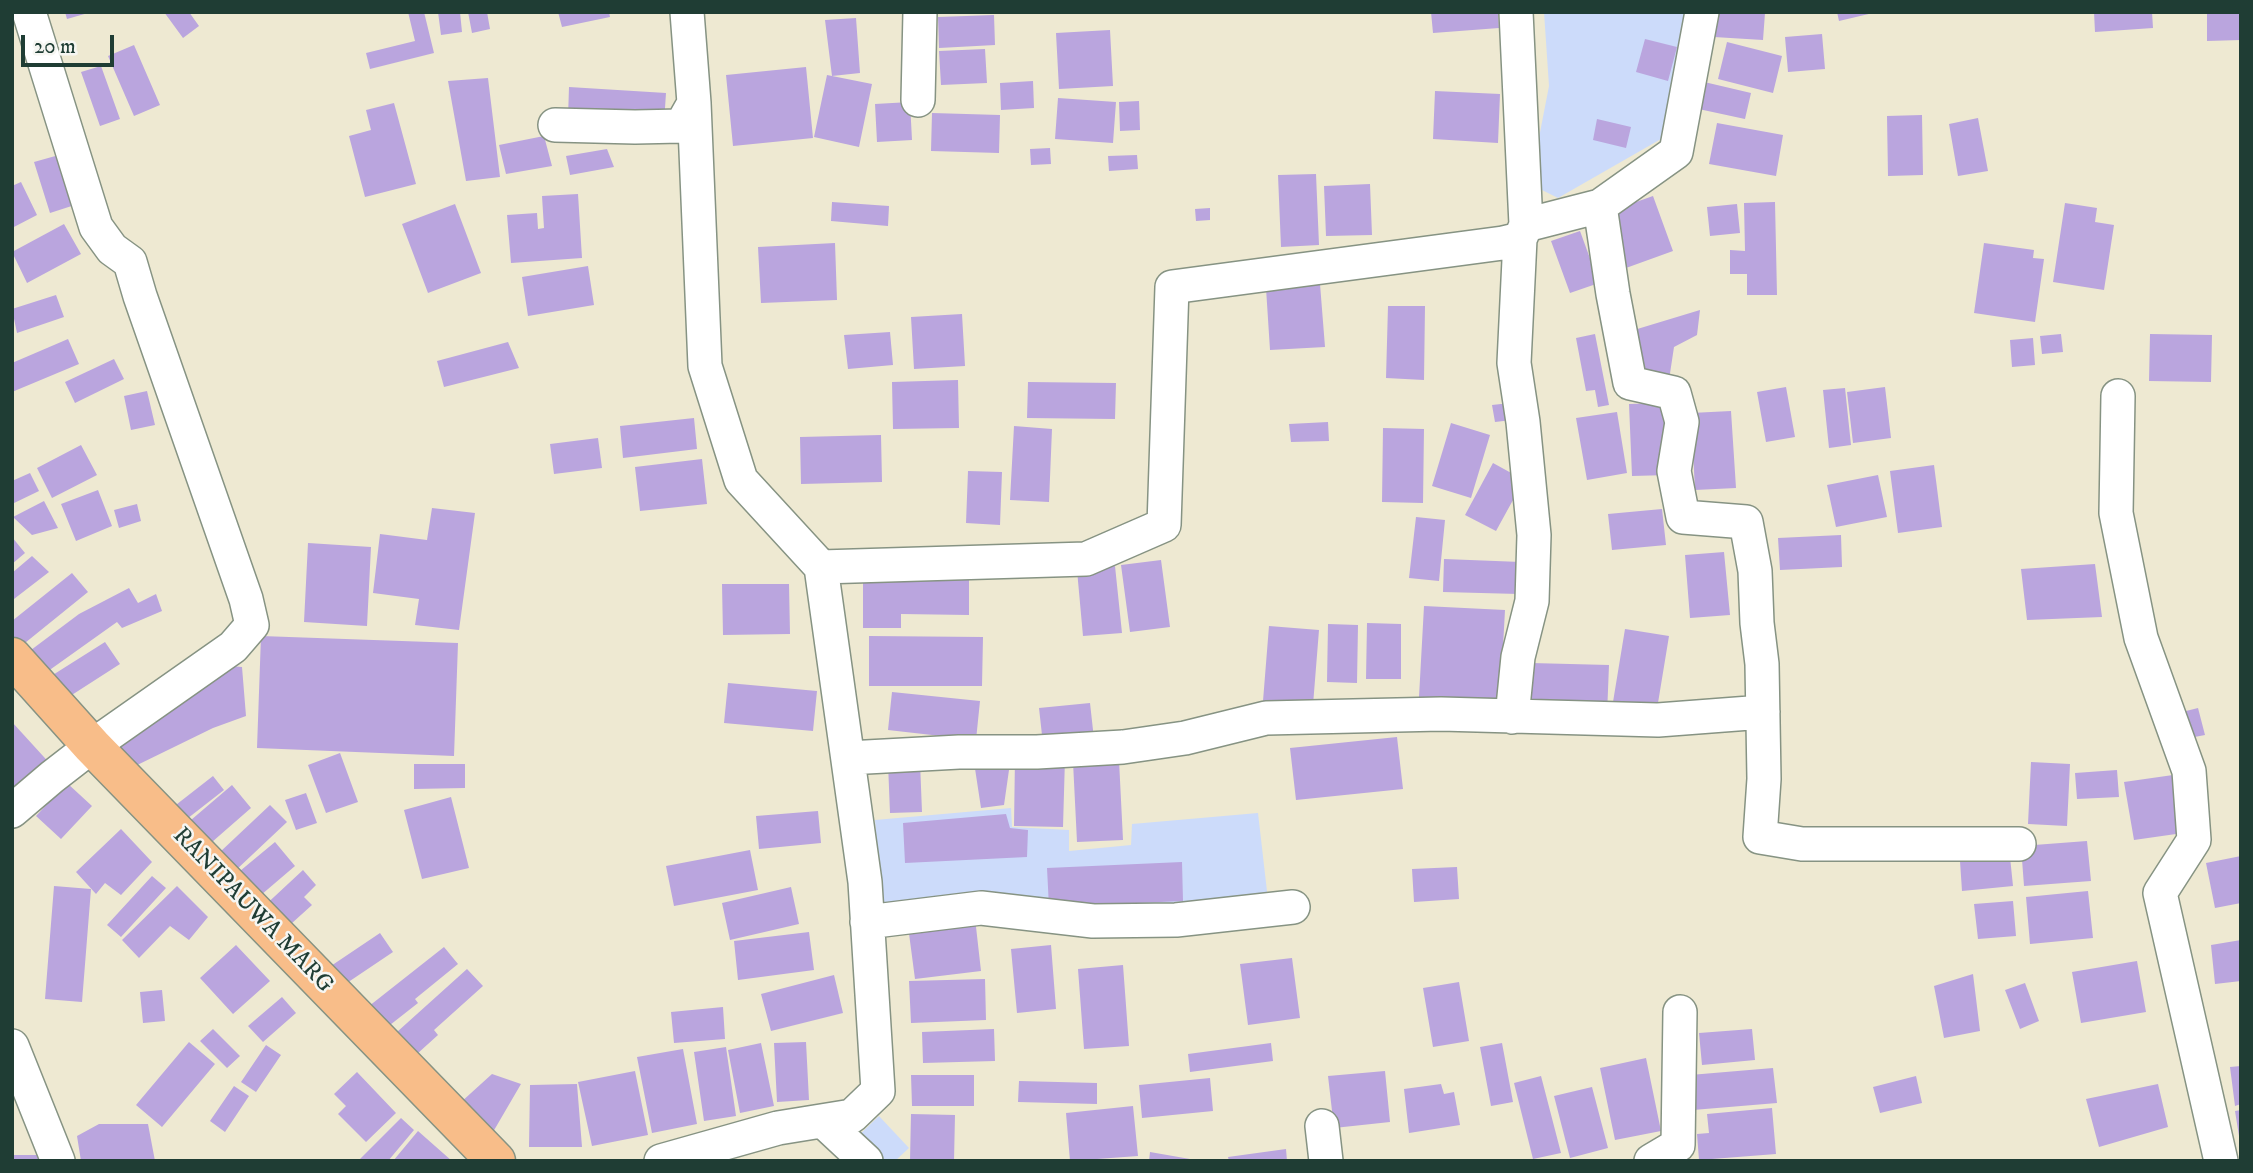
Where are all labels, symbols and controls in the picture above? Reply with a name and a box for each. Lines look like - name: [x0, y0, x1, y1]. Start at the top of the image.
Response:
- scale bar: [24, 21, 117, 65]
- text: 20 m: [34, 34, 76, 60]
- street label: RANIPAUWA MARG: [166, 822, 338, 1000]

